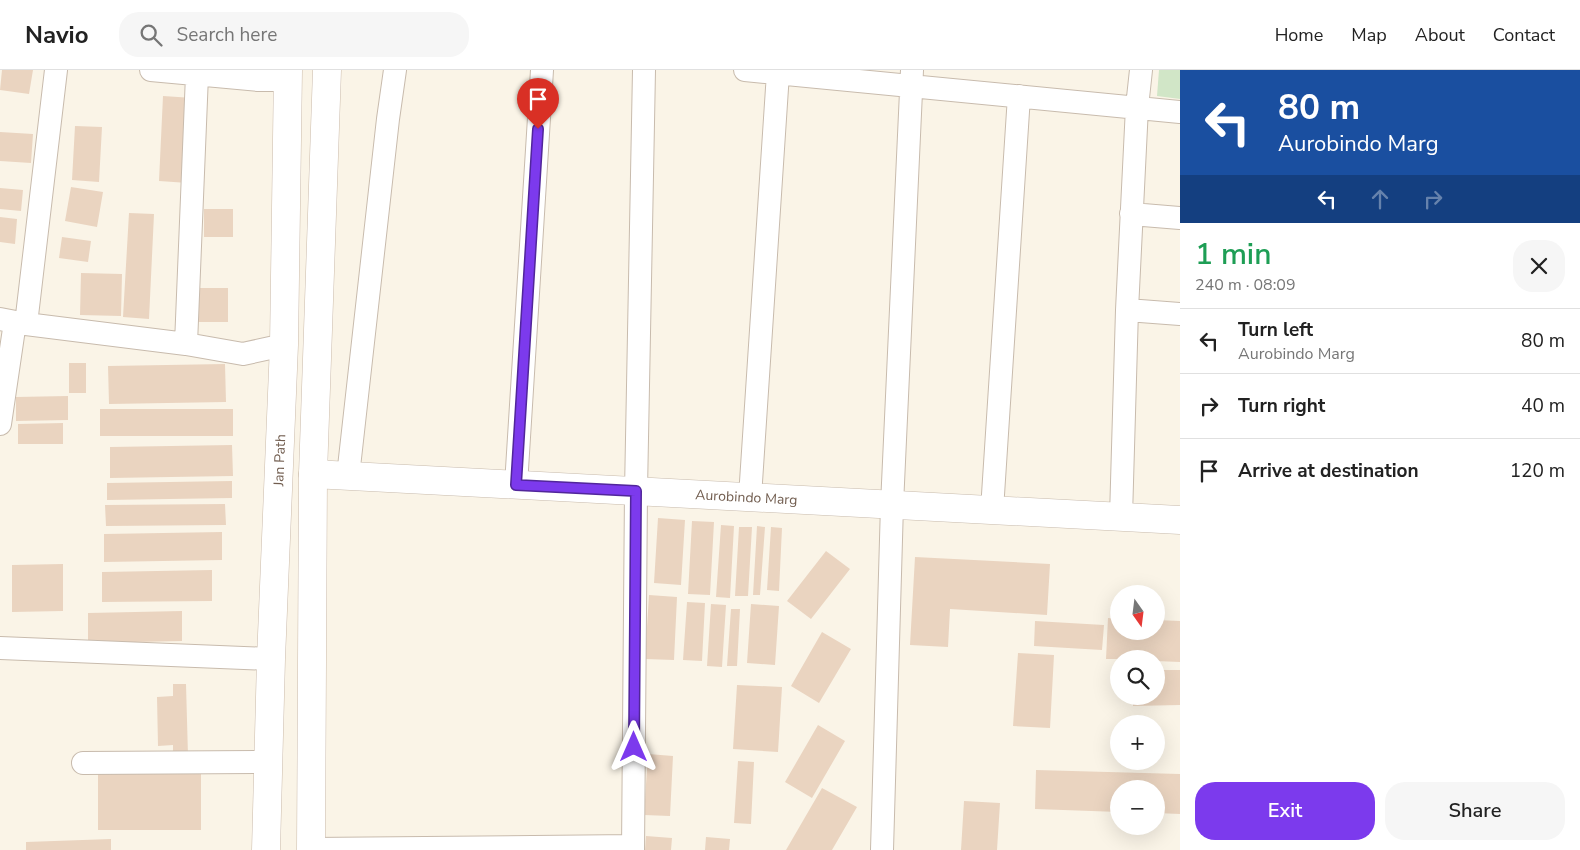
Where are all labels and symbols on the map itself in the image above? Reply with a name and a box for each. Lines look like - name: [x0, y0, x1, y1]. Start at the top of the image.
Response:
- pin: [517, 78, 559, 129]
- street label: Jan Path: [269, 434, 290, 488]
- street label: Aurobindo Marg: [695, 485, 798, 509]
- north arrow: [1110, 585, 1165, 640]
- position arrow: [607, 720, 659, 772]

